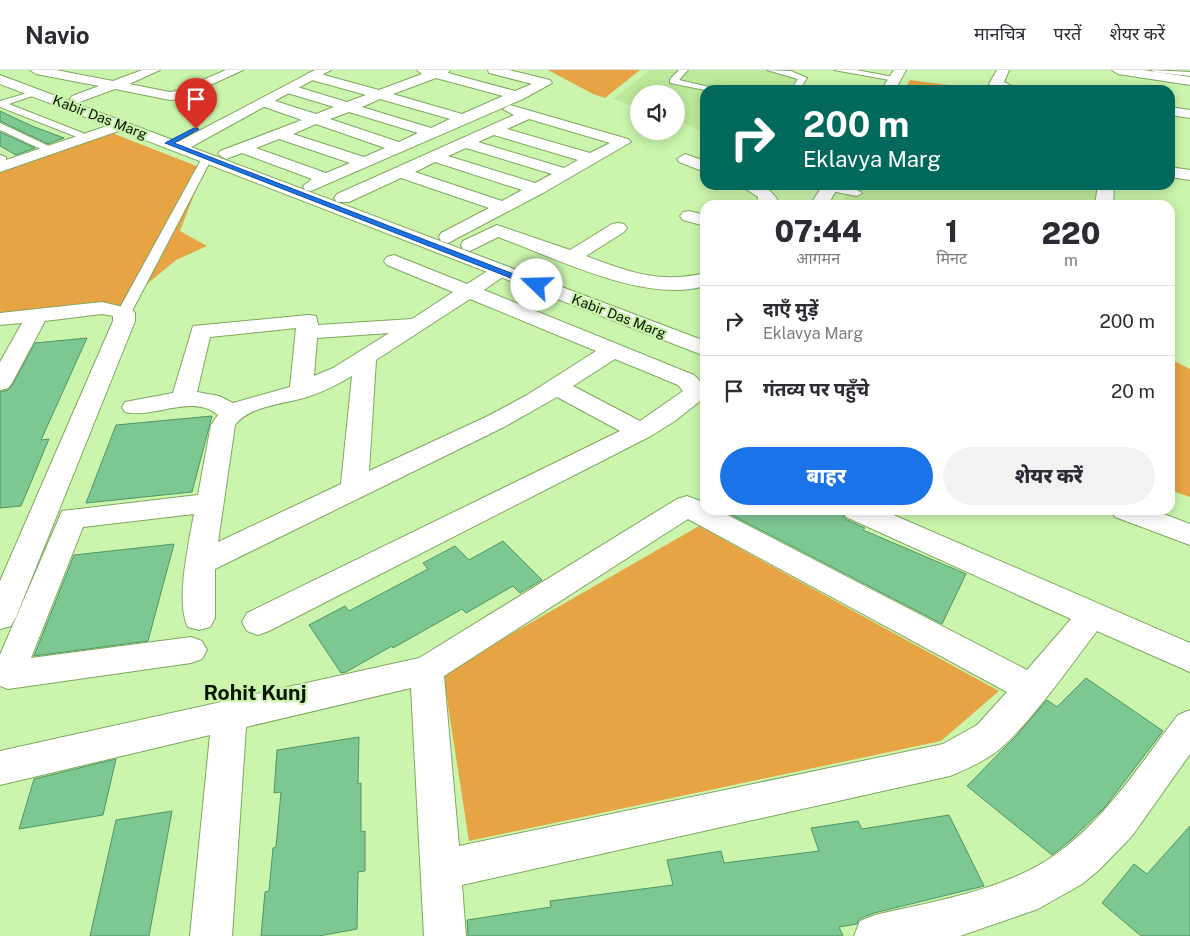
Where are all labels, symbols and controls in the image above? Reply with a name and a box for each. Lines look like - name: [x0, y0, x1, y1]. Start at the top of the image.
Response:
- text: Navio: [25, 21, 90, 49]
- text: मानचित्र: [974, 23, 1026, 44]
- text: परतें: [1054, 23, 1081, 44]
- text: शेयर करें: [1109, 23, 1165, 44]
- pin: [175, 78, 217, 129]
- icon: arrive: [182, 85, 210, 113]
- map controls: [630, 85, 685, 140]
- button: sound: [630, 85, 685, 140]
- street label: Kabir Das Marg: [51, 92, 150, 142]
- text: 200 m: [803, 104, 909, 145]
- icon: right: [720, 105, 785, 170]
- text: Eklavya Marg: [803, 146, 941, 172]
- text: 07:44: [775, 213, 862, 249]
- text: 1: [945, 213, 958, 249]
- text: 220: [1042, 215, 1100, 251]
- text: आगमन: [796, 249, 840, 268]
- text: मिनट: [936, 249, 967, 268]
- text: m: [1064, 251, 1078, 270]
- position arrow: [510, 258, 562, 310]
- street label: Kabir Das Marg: [570, 291, 669, 341]
- text: दाएँ मुड़ें: [763, 298, 818, 320]
- icon: right: [720, 307, 748, 335]
- text: 200 m: [1099, 310, 1155, 332]
- text: Eklavya Marg: [763, 324, 863, 343]
- icon: arrive: [720, 377, 748, 405]
- text: गंतव्य पर पहुँचे: [763, 378, 869, 400]
- text: 20 m: [1111, 380, 1155, 402]
- button: बाहर: [720, 447, 933, 505]
- button: शेयर करें: [943, 447, 1155, 505]
- district label: Rohit Kunj: [203, 680, 307, 705]

